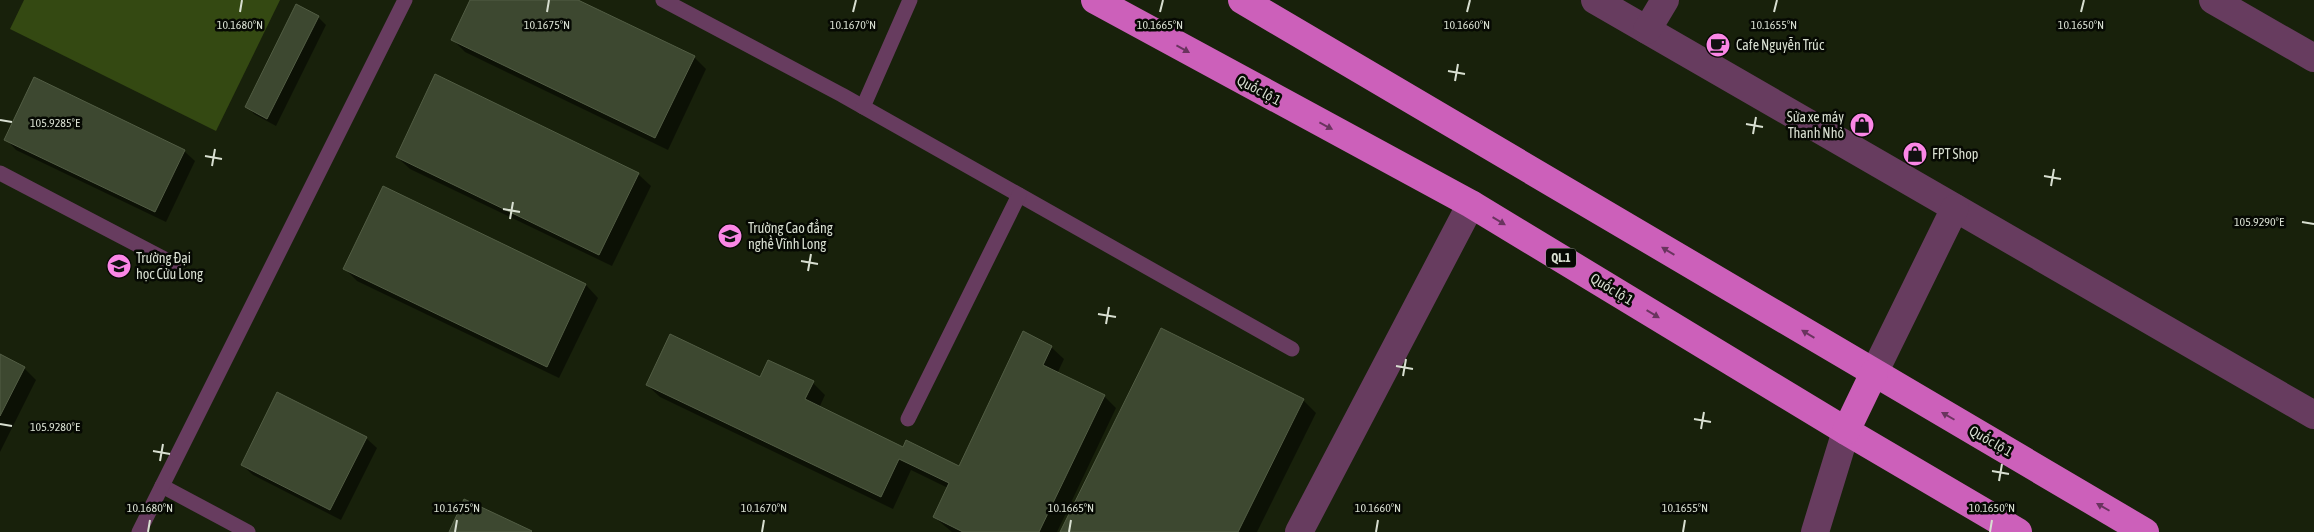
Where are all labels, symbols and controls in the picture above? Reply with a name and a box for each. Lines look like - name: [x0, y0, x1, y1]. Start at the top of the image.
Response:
- text: 10.1680°N: [217, 18, 263, 32]
- text: 10.1675°N: [524, 18, 570, 32]
- text: 10.1670°N: [830, 18, 876, 32]
- text: 10.1665°N: [1137, 18, 1183, 32]
- text: 10.1660°N: [1444, 18, 1490, 32]
- text: 10.1655°N: [1751, 18, 1797, 32]
- text: 10.1650°N: [2058, 18, 2104, 32]
- cafe icon: Cafe Nguyễn Trúc: [1705, 32, 1731, 58]
- place label: Cafe Nguyễn Trúc: [1736, 37, 1825, 53]
- one-way arrow: [1176, 45, 1190, 53]
- street label: Quốc lộ 1: [1234, 71, 1284, 108]
- place label: Sửa xe máy Thanh Nhỏ: [1787, 109, 1844, 141]
- shop icon: Sửa xe máy Thanh Nhỏ: [1849, 112, 1875, 138]
- text: 105.9285°E: [30, 116, 80, 130]
- one-way arrow: [1319, 122, 1334, 130]
- shop icon: FPT Shop: [1902, 141, 1928, 167]
- place label: FPT Shop: [1932, 146, 1979, 162]
- text: 105.9290°E: [2234, 215, 2284, 229]
- one-way arrow: [1493, 217, 1506, 226]
- place label: Trường Cao đẳng nghề Vĩnh Long: [748, 219, 833, 252]
- school or university icon: Trường Cao đẳng nghề Vĩnh Long: [717, 223, 743, 249]
- one-way arrow: [1662, 247, 1675, 256]
- road number: QL.1: [1546, 248, 1576, 268]
- place label: Trường Đại học Cửu Long: [136, 250, 203, 282]
- school or university icon: Trường Đại học Cửu Long: [106, 253, 132, 279]
- street label: Quốc lộ 1: [1588, 269, 1637, 308]
- one-way arrow: [1647, 310, 1660, 319]
- one-way arrow: [1802, 329, 1815, 338]
- one-way arrow: [1942, 412, 1955, 421]
- text: 105.9280°E: [30, 420, 80, 434]
- street label: Quốc lộ 1: [1967, 421, 2016, 460]
- text: 10.1680°N: [127, 501, 173, 515]
- text: 10.1675°N: [434, 501, 480, 515]
- text: 10.1670°N: [741, 501, 787, 515]
- text: 10.1665°N: [1048, 501, 1094, 515]
- text: 10.1660°N: [1355, 501, 1401, 515]
- text: 10.1655°N: [1662, 501, 1708, 515]
- text: 10.1650°N: [1969, 501, 2015, 515]
- one-way arrow: [2097, 503, 2110, 512]

